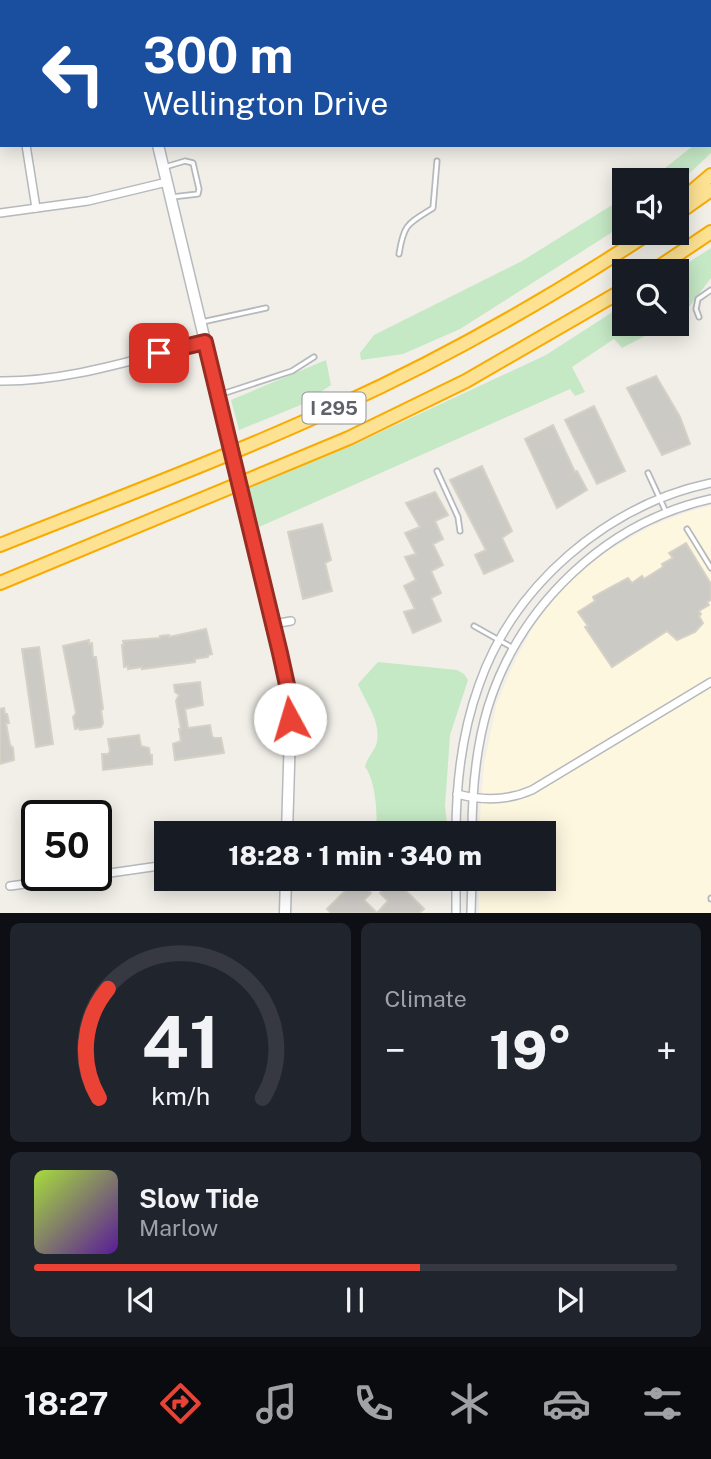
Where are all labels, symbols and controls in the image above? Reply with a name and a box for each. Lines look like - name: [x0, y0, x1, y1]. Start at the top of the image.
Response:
- text: 300 m: [143, 26, 293, 84]
- icon: left: [28, 28, 119, 119]
- text: Wellington Drive: [143, 85, 389, 122]
- map controls: [612, 168, 689, 336]
- button: sound: [612, 168, 689, 245]
- button: search: [612, 259, 689, 336]
- pin: [129, 323, 189, 383]
- icon: arrive: [140, 334, 178, 372]
- road number: I 295: [302, 392, 366, 424]
- position arrow: [253, 682, 327, 756]
- speed limit sign: 50: [21, 800, 112, 891]
- text: 18:28 · 1 min · 340 m: [228, 840, 482, 871]
- text: Climate: [385, 985, 467, 1012]
- text: 41: [141, 1000, 220, 1085]
- text: 19°: [489, 1020, 572, 1081]
- text: −: [385, 1028, 406, 1073]
- text: +: [656, 1028, 677, 1073]
- text: km/h: [151, 1081, 210, 1111]
- text: Slow Tide: [139, 1183, 259, 1214]
- text: Marlow: [139, 1214, 218, 1241]
- icon: previous: [122, 1281, 160, 1319]
- icon: pause: [336, 1281, 374, 1319]
- icon: next: [551, 1281, 589, 1319]
- icon: directions: [156, 1379, 205, 1428]
- icon: music: [252, 1379, 301, 1428]
- icon: phone: [349, 1379, 398, 1428]
- icon: climate: [445, 1379, 494, 1428]
- icon: car: [542, 1379, 591, 1428]
- icon: filters: [638, 1379, 687, 1428]
- text: 18:27: [24, 1385, 109, 1422]

